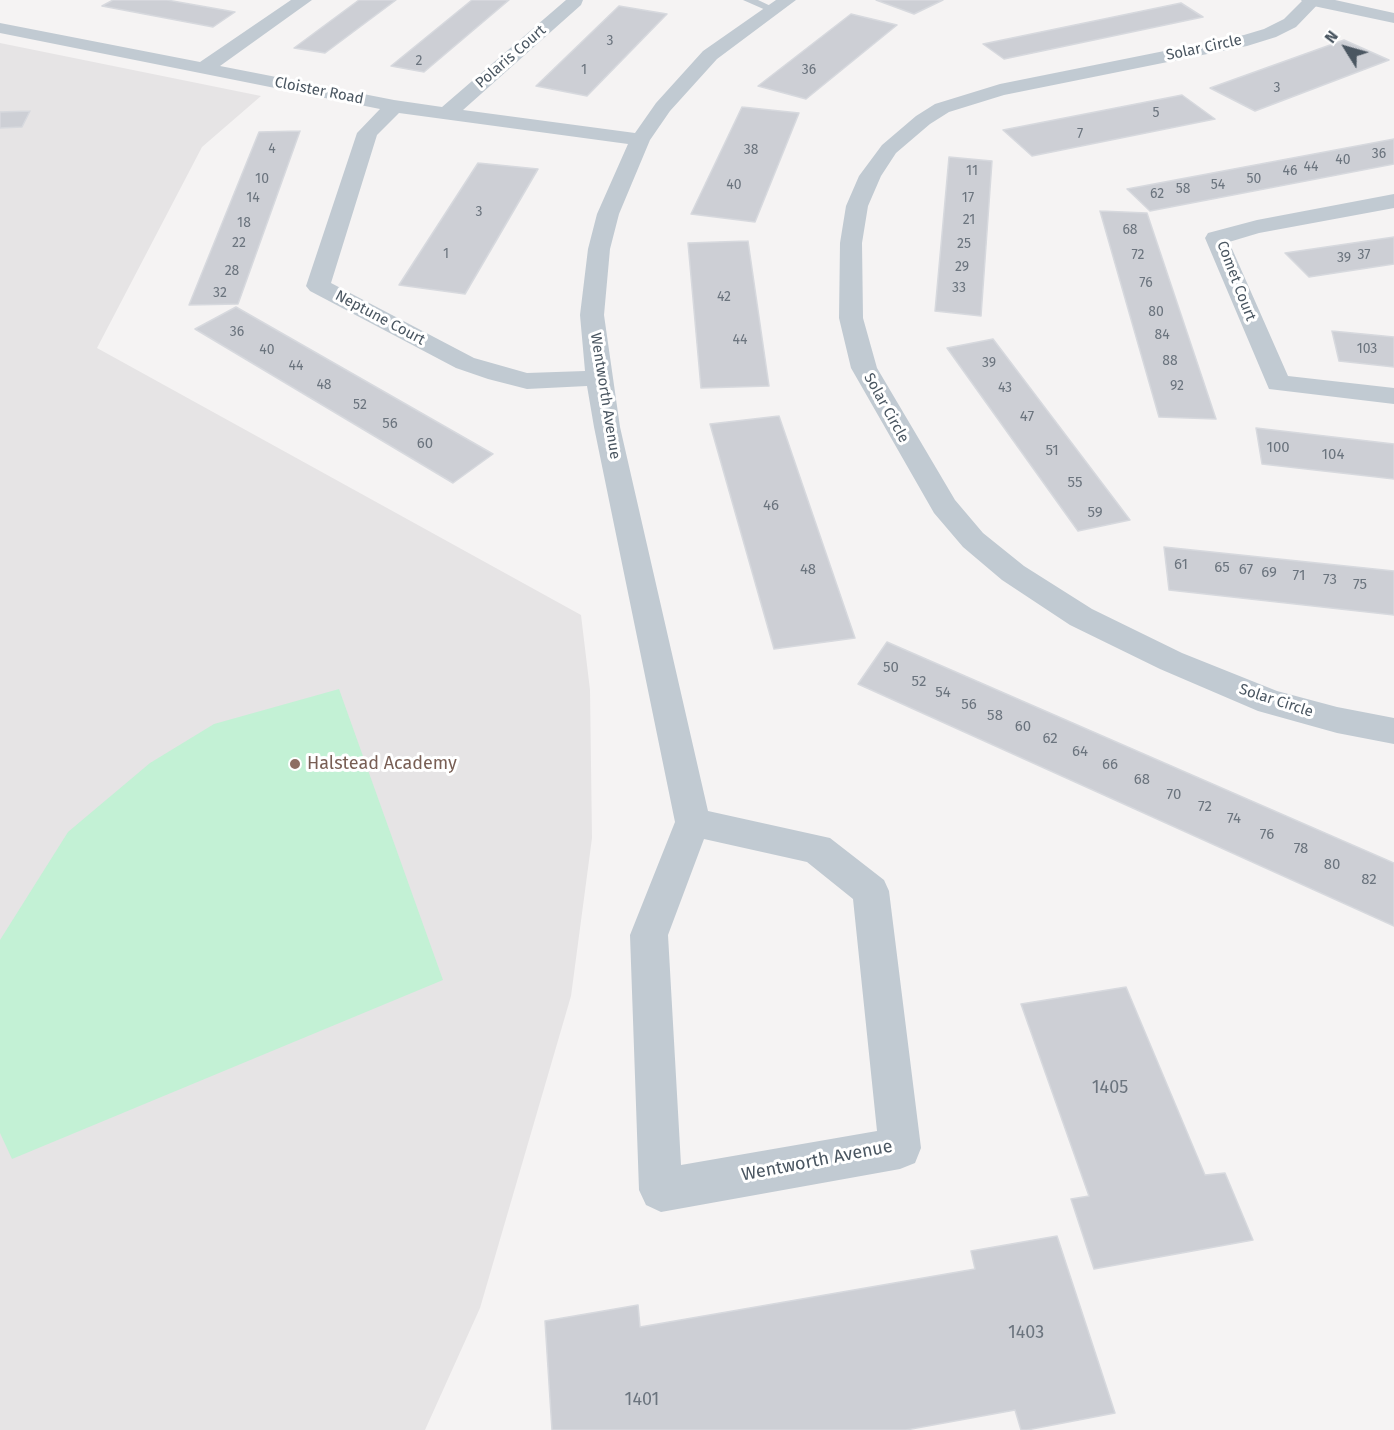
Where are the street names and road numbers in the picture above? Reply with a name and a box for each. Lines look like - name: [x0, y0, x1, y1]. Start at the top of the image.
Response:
- street label: Polaris Court: [472, 22, 550, 92]
- street label: Solar Circle: [1165, 31, 1243, 65]
- street label: Cloister Road: [273, 74, 365, 108]
- street label: Comet Court: [1213, 239, 1259, 323]
- street label: Neptune Court: [332, 287, 428, 349]
- street label: Wentworth Avenue: [586, 331, 624, 461]
- street label: Solar Circle: [860, 370, 912, 446]
- street label: Solar Circle: [1237, 681, 1315, 721]
- street label: Wentworth Avenue: [740, 1136, 894, 1186]

